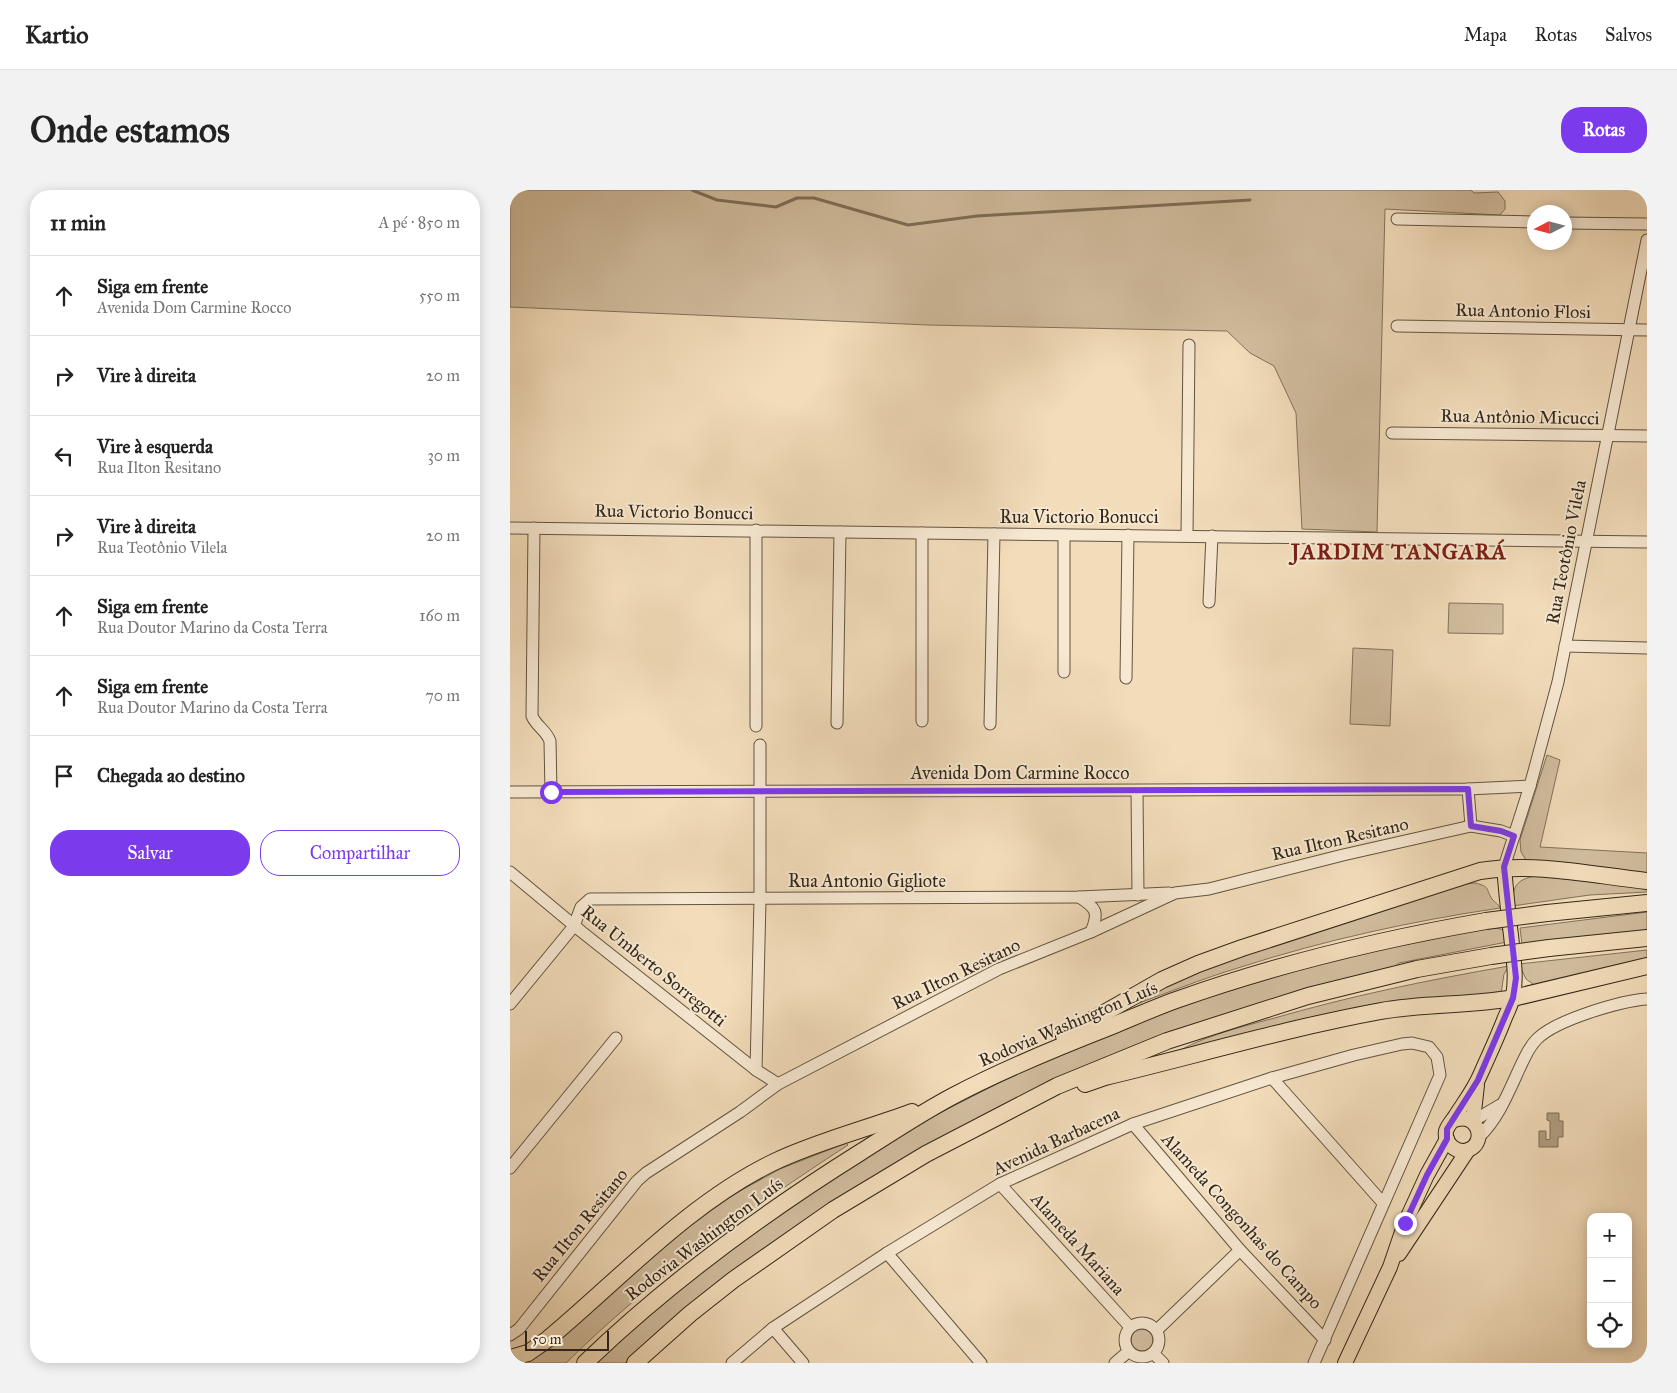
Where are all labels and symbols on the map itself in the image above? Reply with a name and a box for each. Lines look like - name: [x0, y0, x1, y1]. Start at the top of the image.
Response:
- north arrow: [1527, 205, 1572, 250]
- street label: Rua Antonio Flosi: [1455, 299, 1591, 323]
- street label: Rua Antônio Micucci: [1440, 405, 1600, 429]
- street label: Rua Teotônio Vilela: [1541, 478, 1591, 626]
- street label: Rua Victorio Bonucci: [594, 500, 754, 524]
- street label: Rua Victorio Bonucci: [999, 506, 1159, 528]
- district label: JARDIM TANGARÁ: [1288, 538, 1507, 566]
- street label: Avenida Dom Carmine Rocco: [910, 762, 1129, 784]
- route start: [540, 781, 563, 804]
- street label: Rua Ilton Resitano: [1269, 813, 1411, 865]
- street label: Rua Antonio Gigliote: [788, 870, 946, 893]
- street label: Rua Umberto Sorregotti: [576, 901, 731, 1032]
- street label: Rua Ilton Resitano: [888, 933, 1024, 1015]
- street label: Rodovia Washington Luís: [975, 976, 1161, 1073]
- street label: Avenida Barbacena: [988, 1102, 1123, 1180]
- street label: Alameda Congonhas do Campo: [1156, 1128, 1327, 1314]
- street label: Rua Ilton Resitano: [527, 1164, 633, 1286]
- street label: Rodovia Washington Luís: [621, 1172, 788, 1306]
- street label: Alameda Mariana: [1026, 1187, 1130, 1300]
- route end: [1394, 1212, 1417, 1235]
- scale bar: [525, 1328, 609, 1351]

